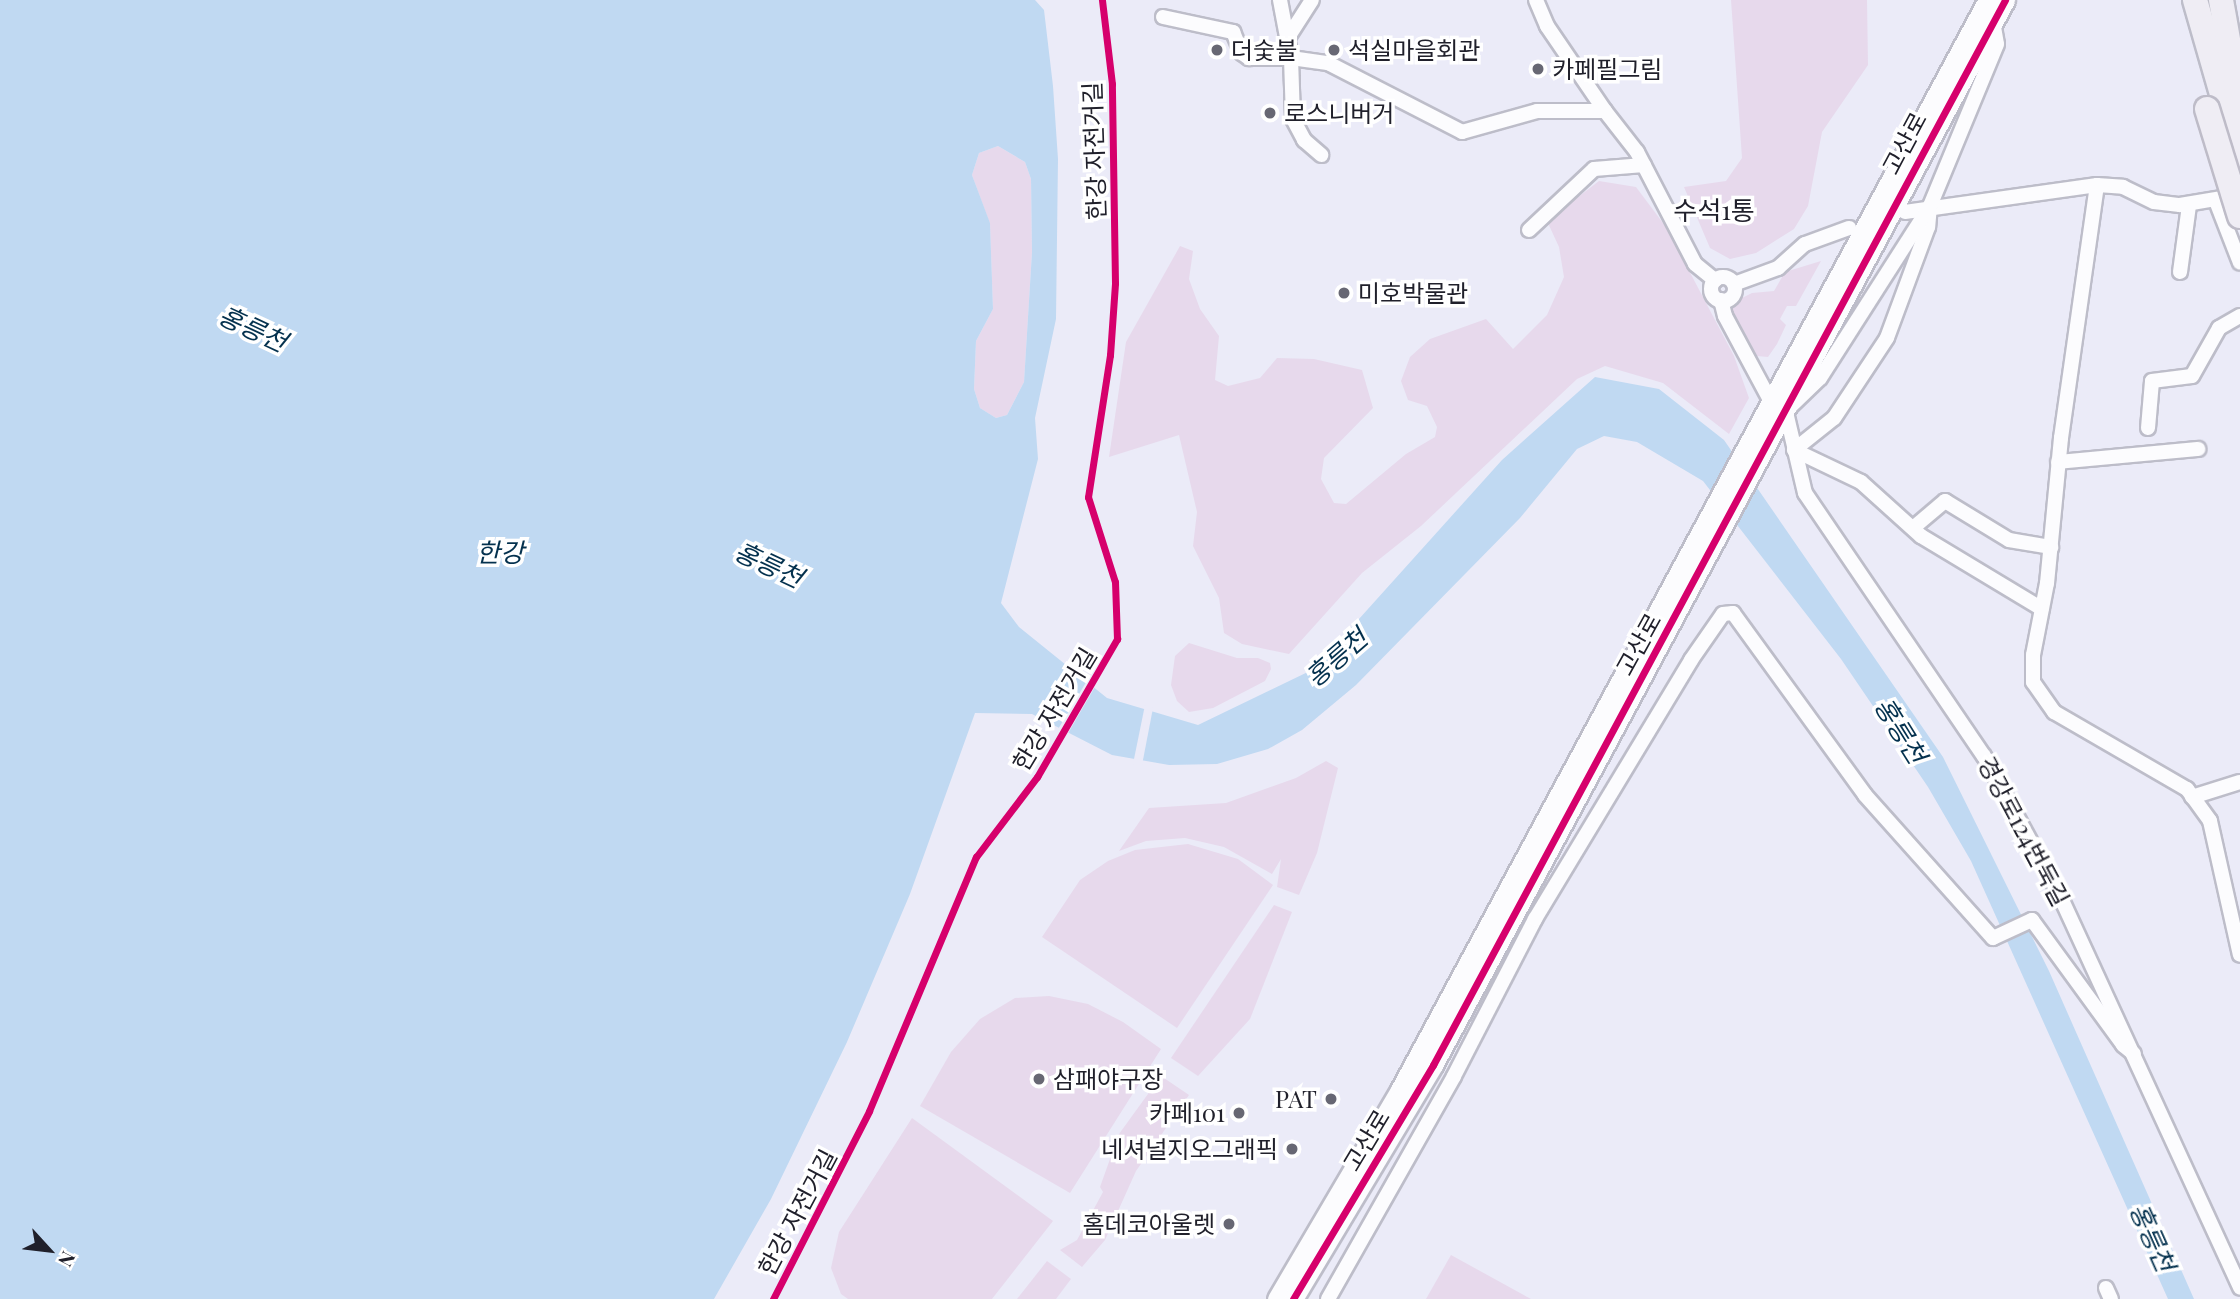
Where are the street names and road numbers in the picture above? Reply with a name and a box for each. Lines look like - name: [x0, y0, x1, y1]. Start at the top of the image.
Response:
- street label: 한강 자전거길: [1077, 81, 1111, 221]
- street label: 고산로: [1876, 107, 1932, 179]
- street label: 고산로: [1609, 608, 1667, 680]
- street label: 한강 자전거길: [1006, 642, 1102, 776]
- street label: 경강로124번둑길: [1973, 752, 2075, 910]
- street label: 고산로: [1337, 1104, 1395, 1176]
- street label: 한강 자전거길: [752, 1144, 842, 1280]

